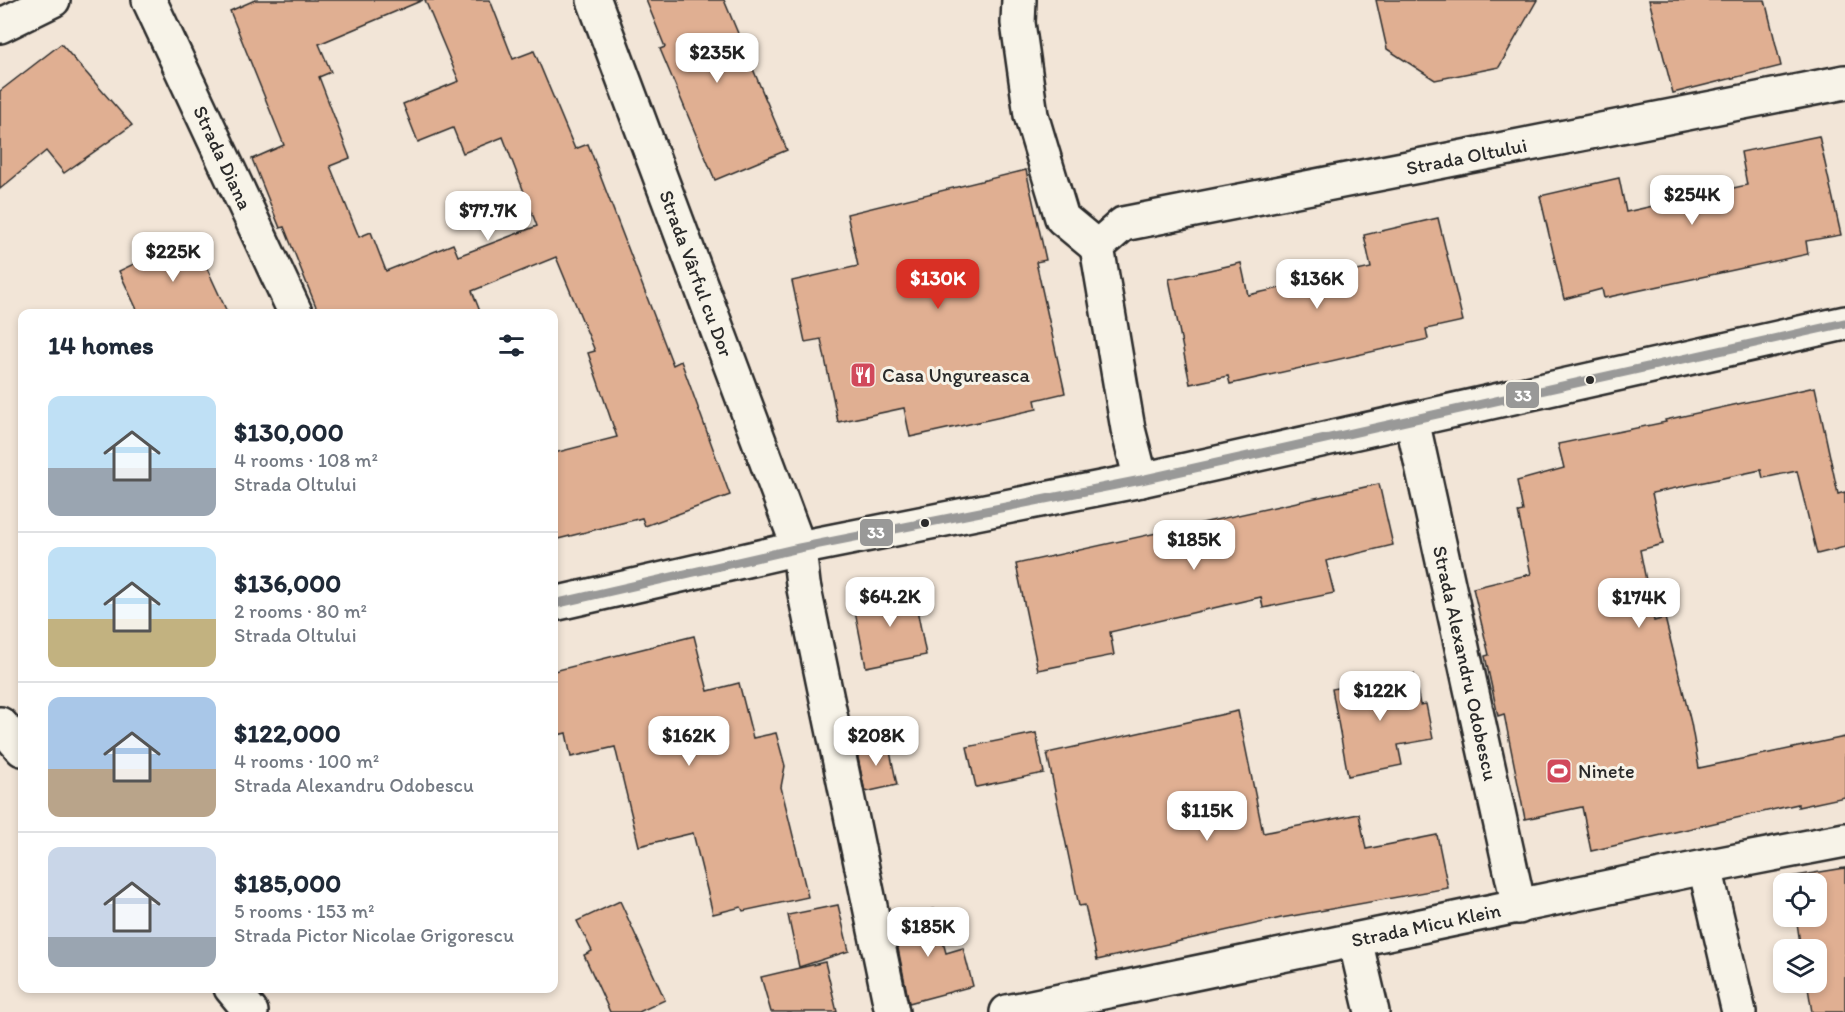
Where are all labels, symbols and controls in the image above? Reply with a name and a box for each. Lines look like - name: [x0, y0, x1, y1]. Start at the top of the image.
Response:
- pin: $235K: [675, 33, 759, 84]
- text: $235K: [690, 40, 744, 64]
- street label: Strada Diana: [188, 102, 257, 213]
- street label: Strada Oltului: [1404, 133, 1529, 180]
- pin: $254K: [1650, 175, 1734, 226]
- text: $254K: [1664, 182, 1720, 206]
- street label: Strada Vârful cu Dor: [654, 187, 739, 361]
- pin: $77.7K: [439, 191, 537, 242]
- text: $77.7K: [459, 198, 517, 222]
- pin: $225K: [131, 232, 215, 283]
- text: $225K: [146, 239, 200, 263]
- pin: $130K: [896, 259, 980, 310]
- pin: $136K: [1275, 259, 1359, 310]
- text: $130K: [910, 266, 966, 290]
- text: $136K: [1290, 266, 1344, 290]
- text: 14 homes: [48, 329, 154, 361]
- icon: filters: [495, 329, 528, 362]
- restaurant icon: Casa Ungureasca: [848, 360, 878, 390]
- place label: Casa Ungureasca: [882, 363, 1030, 387]
- unlabelled marker: [1584, 374, 1596, 386]
- line badge: 33: [1505, 381, 1540, 409]
- text: 33: [1514, 386, 1532, 405]
- text: $130,000: [234, 416, 344, 448]
- icon: home: [96, 420, 168, 492]
- text: 4 rooms · 108 m²: [234, 448, 378, 472]
- text: Strada Oltului: [234, 472, 357, 496]
- unlabelled marker: [919, 517, 931, 529]
- line badge: 33: [859, 518, 894, 547]
- pin: $185K: [1152, 520, 1236, 571]
- text: 33: [867, 523, 885, 542]
- text: $185K: [1167, 527, 1221, 551]
- street label: Strada Alexandru Odobescu: [1428, 543, 1503, 783]
- text: $136,000: [234, 567, 341, 599]
- icon: home: [96, 571, 168, 643]
- pin: $64.2K: [841, 577, 939, 628]
- pin: $174K: [1597, 578, 1681, 629]
- text: $64.2K: [860, 584, 920, 608]
- text: $174K: [1612, 585, 1666, 609]
- text: 2 rooms · 80 m²: [234, 599, 367, 623]
- text: Strada Oltului: [234, 623, 357, 647]
- pin: $122K: [1338, 671, 1422, 722]
- text: $122K: [1353, 678, 1407, 702]
- pin: $162K: [647, 716, 731, 767]
- pin: $208K: [834, 716, 918, 767]
- text: $122,000: [234, 717, 341, 749]
- icon: home: [96, 721, 168, 793]
- text: $162K: [662, 723, 716, 747]
- text: $208K: [848, 723, 904, 747]
- text: 4 rooms · 100 m²: [234, 749, 379, 773]
- sports icon: Ninete: [1544, 756, 1574, 786]
- place label: Ninete: [1578, 759, 1635, 783]
- text: Strada Alexandru Odobescu: [234, 773, 474, 797]
- pin: $115K: [1165, 791, 1249, 842]
- text: $115K: [1181, 798, 1233, 822]
- text: $185,000: [234, 867, 341, 899]
- icon: home: [96, 871, 168, 943]
- map controls: [1773, 873, 1827, 993]
- button: locate: [1773, 873, 1827, 927]
- street label: Strada Micu Klein: [1349, 898, 1503, 952]
- text: 5 rooms · 153 m²: [234, 899, 374, 923]
- pin: $185K: [886, 907, 970, 958]
- text: $185K: [901, 914, 955, 938]
- text: Strada Pictor Nicolae Grigorescu: [234, 923, 514, 947]
- button: layers: [1773, 939, 1827, 993]

